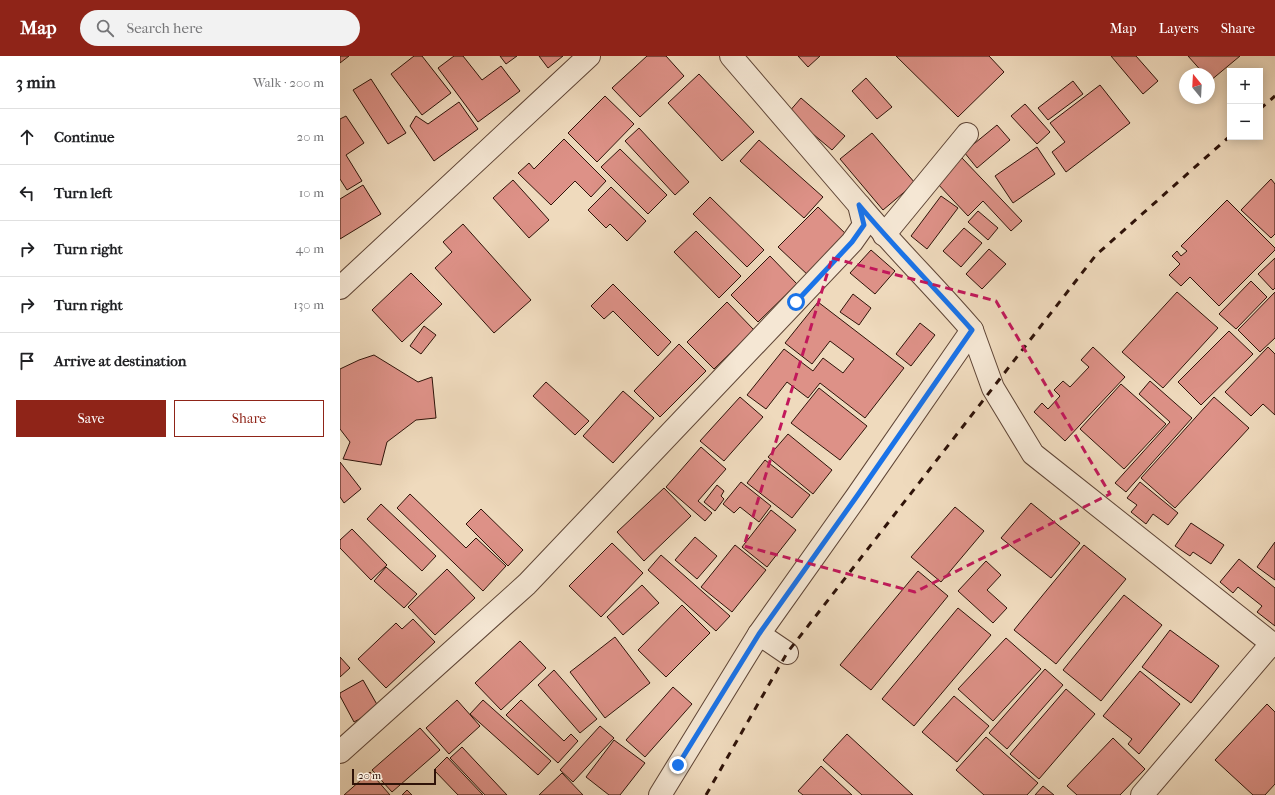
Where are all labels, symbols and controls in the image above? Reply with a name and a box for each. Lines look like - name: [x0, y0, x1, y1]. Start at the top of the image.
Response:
- search box: [80, 10, 360, 46]
- text: Map: [20, 17, 56, 39]
- icon: search: [94, 17, 116, 39]
- text: Search here: [126, 19, 203, 37]
- text: Map: [1110, 20, 1137, 37]
- text: Layers: [1159, 20, 1199, 37]
- text: Share: [1221, 20, 1255, 37]
- north arrow: [1179, 68, 1215, 104]
- map controls: [1227, 68, 1263, 140]
- button: +: [1227, 68, 1263, 104]
- text: 3 min: [16, 72, 56, 92]
- text: Walk · 200 m: [253, 75, 324, 90]
- button: −: [1227, 104, 1263, 140]
- icon: ahead: [16, 126, 38, 148]
- text: Continue: [54, 128, 114, 146]
- text: 20 m: [297, 129, 324, 144]
- icon: left: [16, 182, 38, 204]
- text: Turn left: [54, 184, 112, 202]
- text: 10 m: [299, 185, 324, 200]
- icon: right: [16, 238, 38, 260]
- text: Turn right: [54, 240, 123, 258]
- text: 40 m: [296, 241, 324, 256]
- route start: [787, 293, 805, 311]
- icon: right: [16, 294, 38, 316]
- text: Turn right: [54, 296, 123, 314]
- text: 130 m: [293, 297, 324, 312]
- icon: arrive: [16, 350, 38, 372]
- text: Arrive at destination: [54, 352, 186, 370]
- button: Save: [16, 400, 166, 437]
- button: Share: [174, 400, 324, 437]
- route end: [669, 756, 687, 774]
- scale bar: [352, 767, 436, 786]
- text: 20 m: [358, 769, 381, 782]

